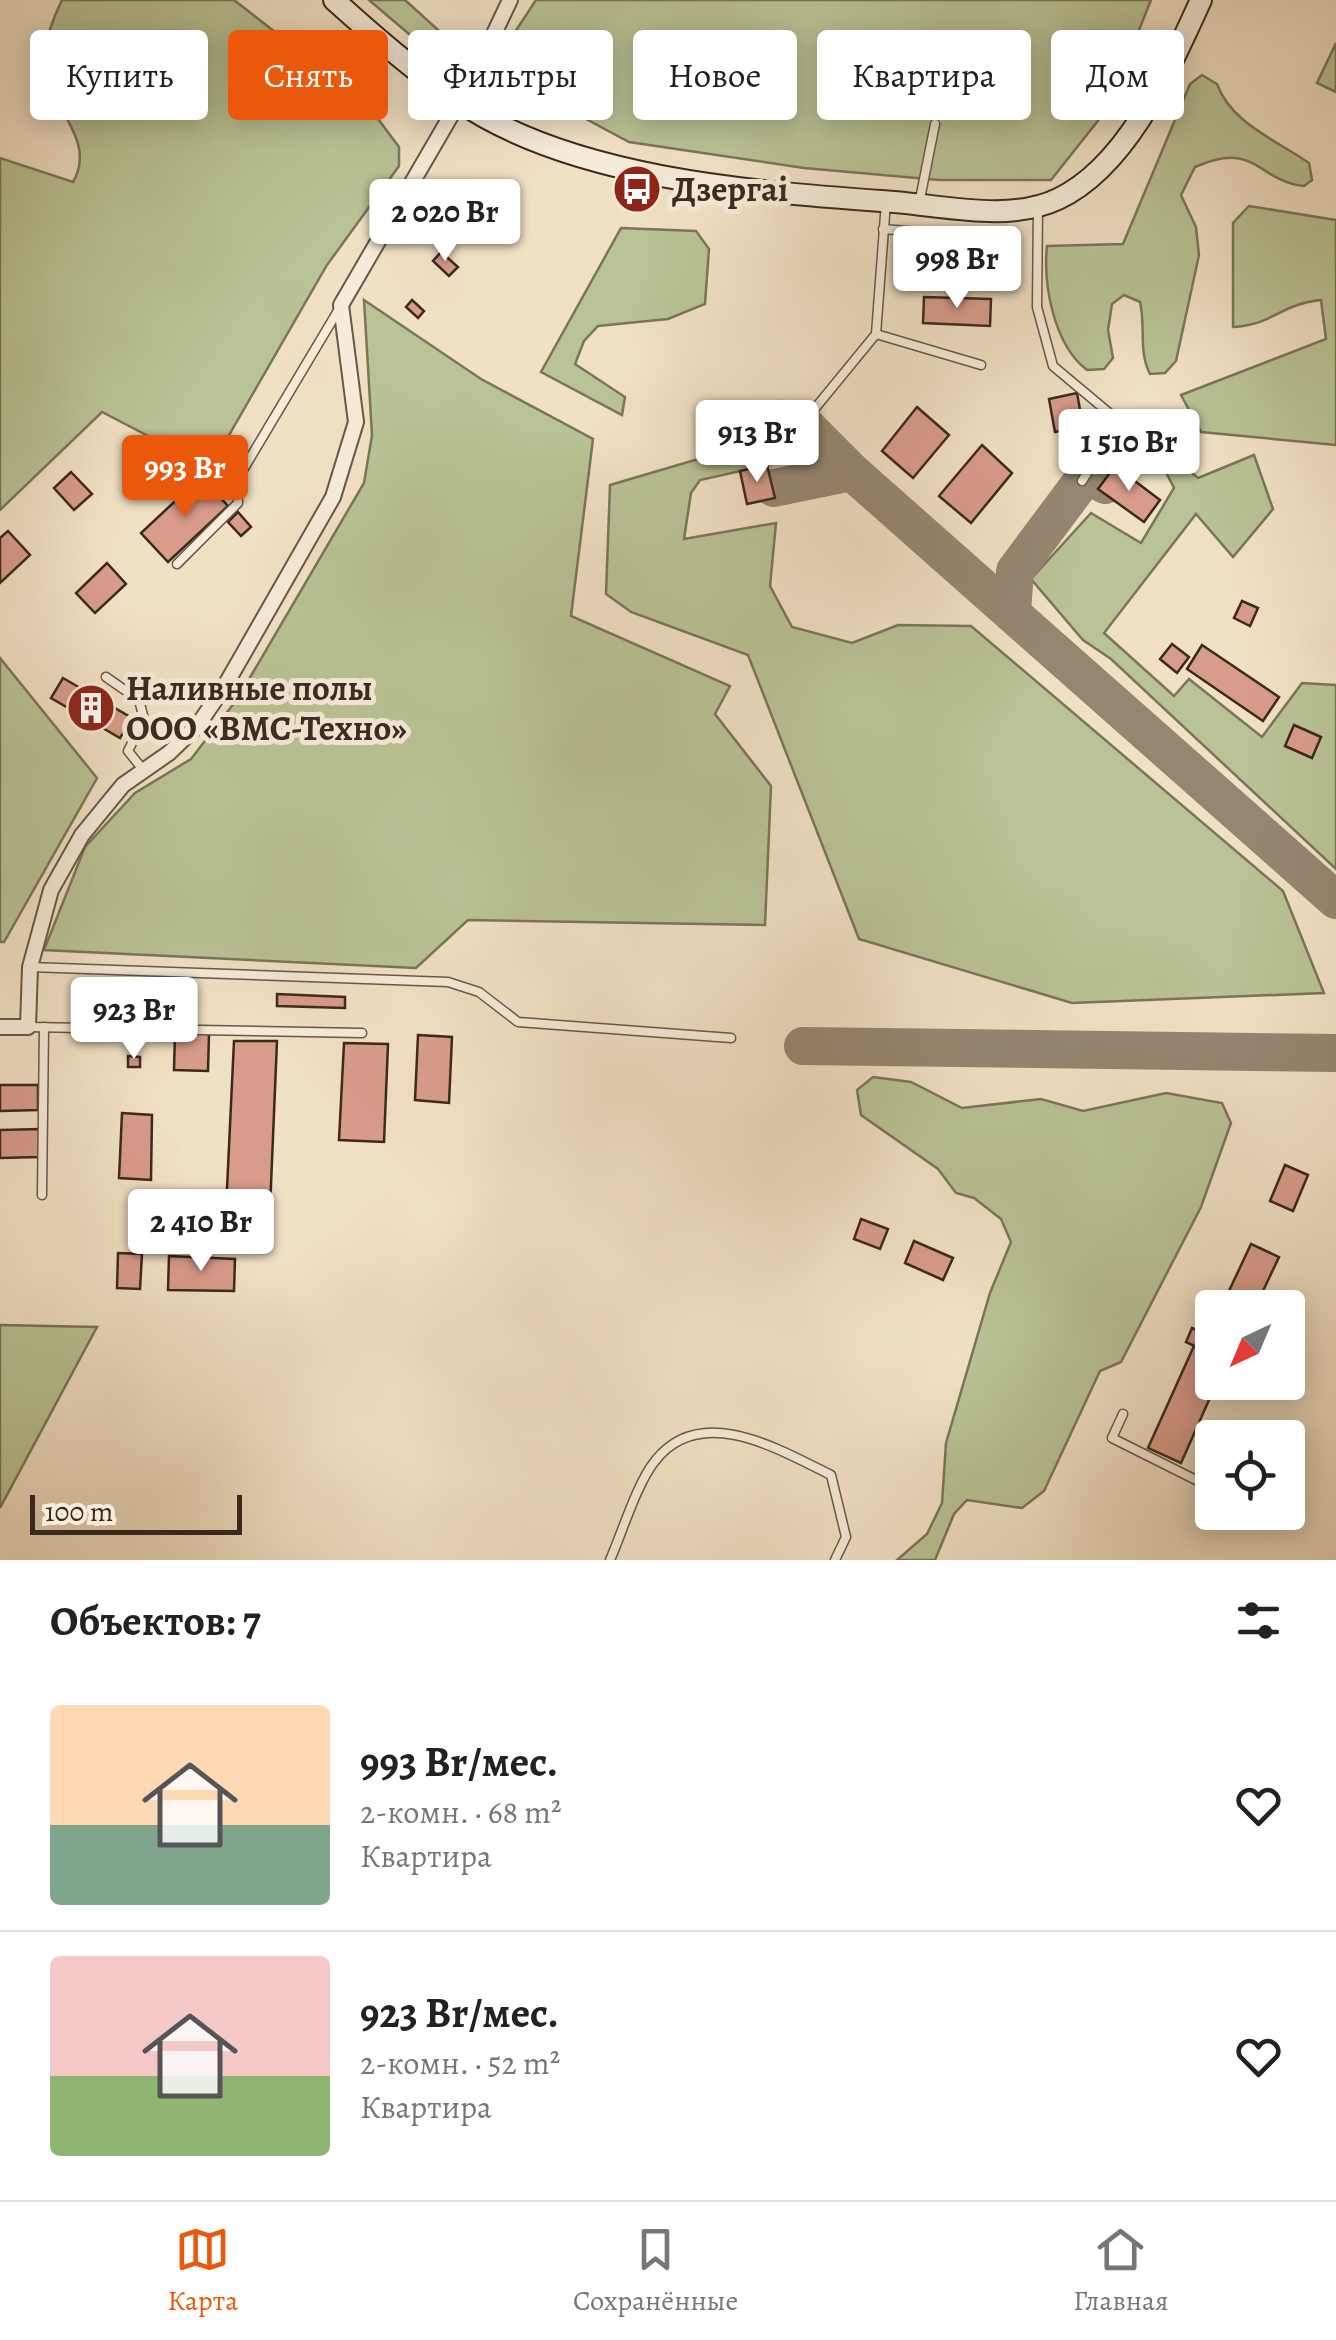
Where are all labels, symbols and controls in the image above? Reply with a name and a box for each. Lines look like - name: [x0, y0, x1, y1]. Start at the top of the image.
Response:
- chip: Купить: [30, 30, 208, 120]
- chip: Снять: [228, 30, 388, 120]
- chip: Фильтры: [408, 30, 613, 120]
- chip: Новое: [633, 30, 797, 120]
- chip: Квартира: [817, 30, 1031, 120]
- chip: Дом: [1051, 30, 1184, 120]
- bus stop icon: Дзергаі: [611, 163, 663, 215]
- place label: Дзергаі: [672, 165, 788, 213]
- pin: 2 020 Br: [342, 179, 548, 264]
- text: 2 020 Br: [391, 189, 499, 233]
- pin: 998 Br: [876, 226, 1038, 311]
- text: 998 Br: [915, 236, 999, 280]
- pin: 913 Br: [676, 400, 838, 485]
- pin: 1 510 Br: [1026, 409, 1232, 494]
- text: 913 Br: [718, 410, 796, 454]
- text: 1 510 Br: [1081, 419, 1177, 463]
- pin: 993 Br: [104, 435, 266, 520]
- text: 993 Br: [144, 445, 226, 489]
- place label: Наливные полы ООО «ВМС-Техно»: [126, 664, 407, 752]
- building icon: Наливные полы ООО «ВМС-Техно»: [65, 682, 117, 734]
- pin: 923 Br: [53, 977, 215, 1062]
- text: 923 Br: [93, 987, 175, 1031]
- pin: 2 410 Br: [98, 1189, 304, 1274]
- text: 2 410 Br: [150, 1199, 252, 1243]
- north arrow: [1195, 1290, 1305, 1400]
- map controls: [1195, 1290, 1305, 1530]
- button: locate: [1195, 1420, 1305, 1530]
- scale bar: [30, 1490, 242, 1534]
- text: 100 m: [45, 1493, 113, 1531]
- text: Объектов: 7: [50, 1592, 261, 1649]
- icon: filters: [1231, 1593, 1286, 1648]
- text: 993 Br/мес.: [360, 1733, 558, 1790]
- icon: home: [130, 1745, 250, 1865]
- icon: heart: [1231, 1778, 1286, 1833]
- text: 2-комн. · 68 m²: [360, 1790, 562, 1834]
- text: Квартира: [360, 1834, 492, 1878]
- text: 923 Br/мес.: [360, 1984, 559, 2041]
- icon: home: [130, 1996, 250, 2116]
- icon: heart: [1231, 2029, 1286, 2084]
- text: 2-комн. · 52 m²: [360, 2041, 560, 2085]
- text: Квартира: [360, 2085, 492, 2129]
- tab: Карта: [168, 2222, 238, 2320]
- tab: Сохранённые: [573, 2222, 738, 2320]
- tab: Главная: [1073, 2222, 1168, 2320]

